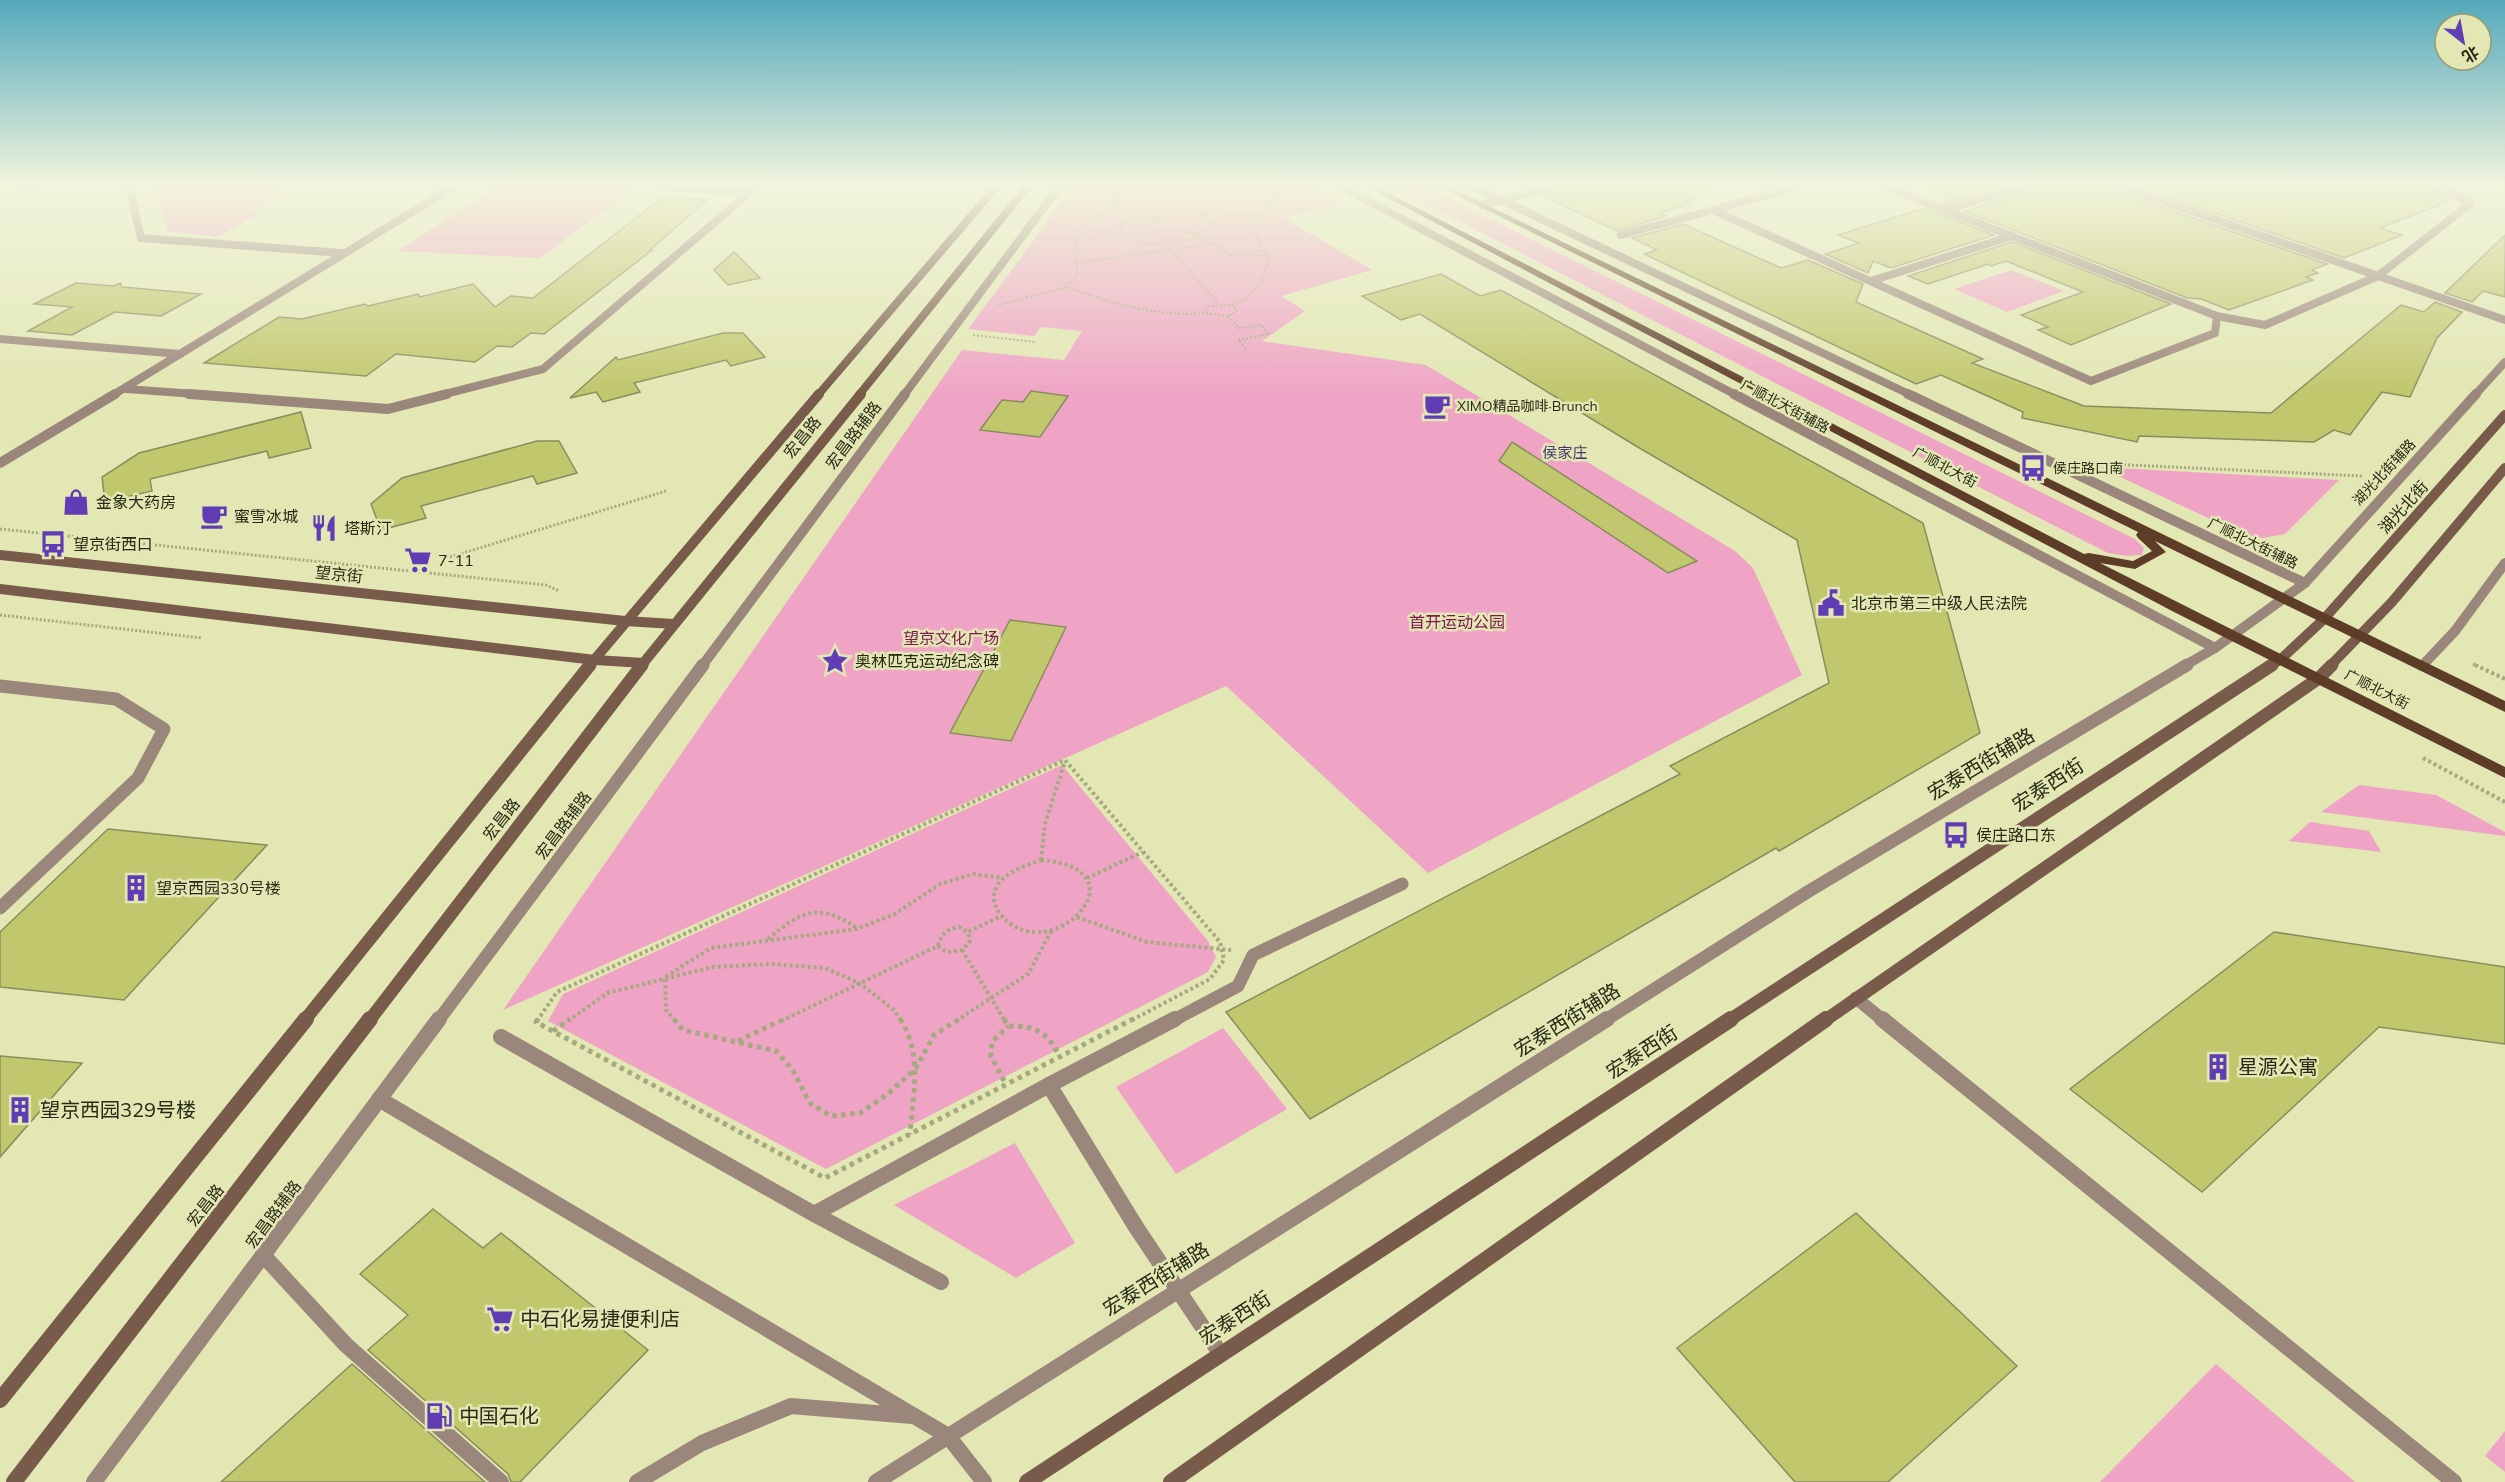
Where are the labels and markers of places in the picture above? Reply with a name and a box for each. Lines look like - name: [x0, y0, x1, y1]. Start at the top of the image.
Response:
- cafe icon: XIMO精品咖啡·Brunch: [1422, 391, 1452, 421]
- place label: XIMO精品咖啡·Brunch: [1457, 397, 1598, 415]
- bus stop icon: 侯庄路口南: [2018, 453, 2048, 483]
- place label: 侯庄路口南: [2053, 459, 2123, 477]
- shop icon: 金象大药房: [61, 487, 91, 517]
- place label: 金象大药房: [96, 492, 176, 512]
- cafe icon: 蜜雪冰城: [199, 501, 229, 531]
- place label: 蜜雪冰城: [234, 506, 298, 526]
- restaurant icon: 塔斯汀: [309, 513, 339, 543]
- place label: 塔斯汀: [344, 518, 392, 538]
- bus stop icon: 望京街西口: [38, 529, 68, 559]
- place label: 望京街西口: [73, 534, 153, 554]
- supermarket icon: 7-11: [403, 545, 433, 575]
- place label: 7-11: [438, 550, 474, 570]
- public building icon: 北京市第三中级人民法院: [1816, 588, 1846, 618]
- place label: 北京市第三中级人民法院: [1851, 593, 2027, 613]
- place icon: 奥林匹克运动纪念碑: [820, 646, 850, 676]
- place label: 奥林匹克运动纪念碑: [855, 651, 999, 671]
- bus stop icon: 侯庄路口东: [1941, 820, 1971, 850]
- place label: 侯庄路口东: [1976, 825, 2056, 845]
- building icon: 望京西园330号楼: [121, 873, 151, 903]
- place label: 望京西园330号楼: [156, 878, 281, 898]
- building icon: 星源公寓: [2203, 1052, 2233, 1082]
- place label: 星源公寓: [2238, 1054, 2318, 1079]
- building icon: 望京西园329号楼: [5, 1095, 35, 1125]
- place label: 望京西园329号楼: [40, 1097, 196, 1122]
- supermarket icon: 中石化易捷便利店: [485, 1304, 515, 1334]
- place label: 中石化易捷便利店: [520, 1306, 680, 1331]
- fuel station icon: 中国石化: [424, 1401, 454, 1431]
- place label: 中国石化: [459, 1403, 539, 1428]

